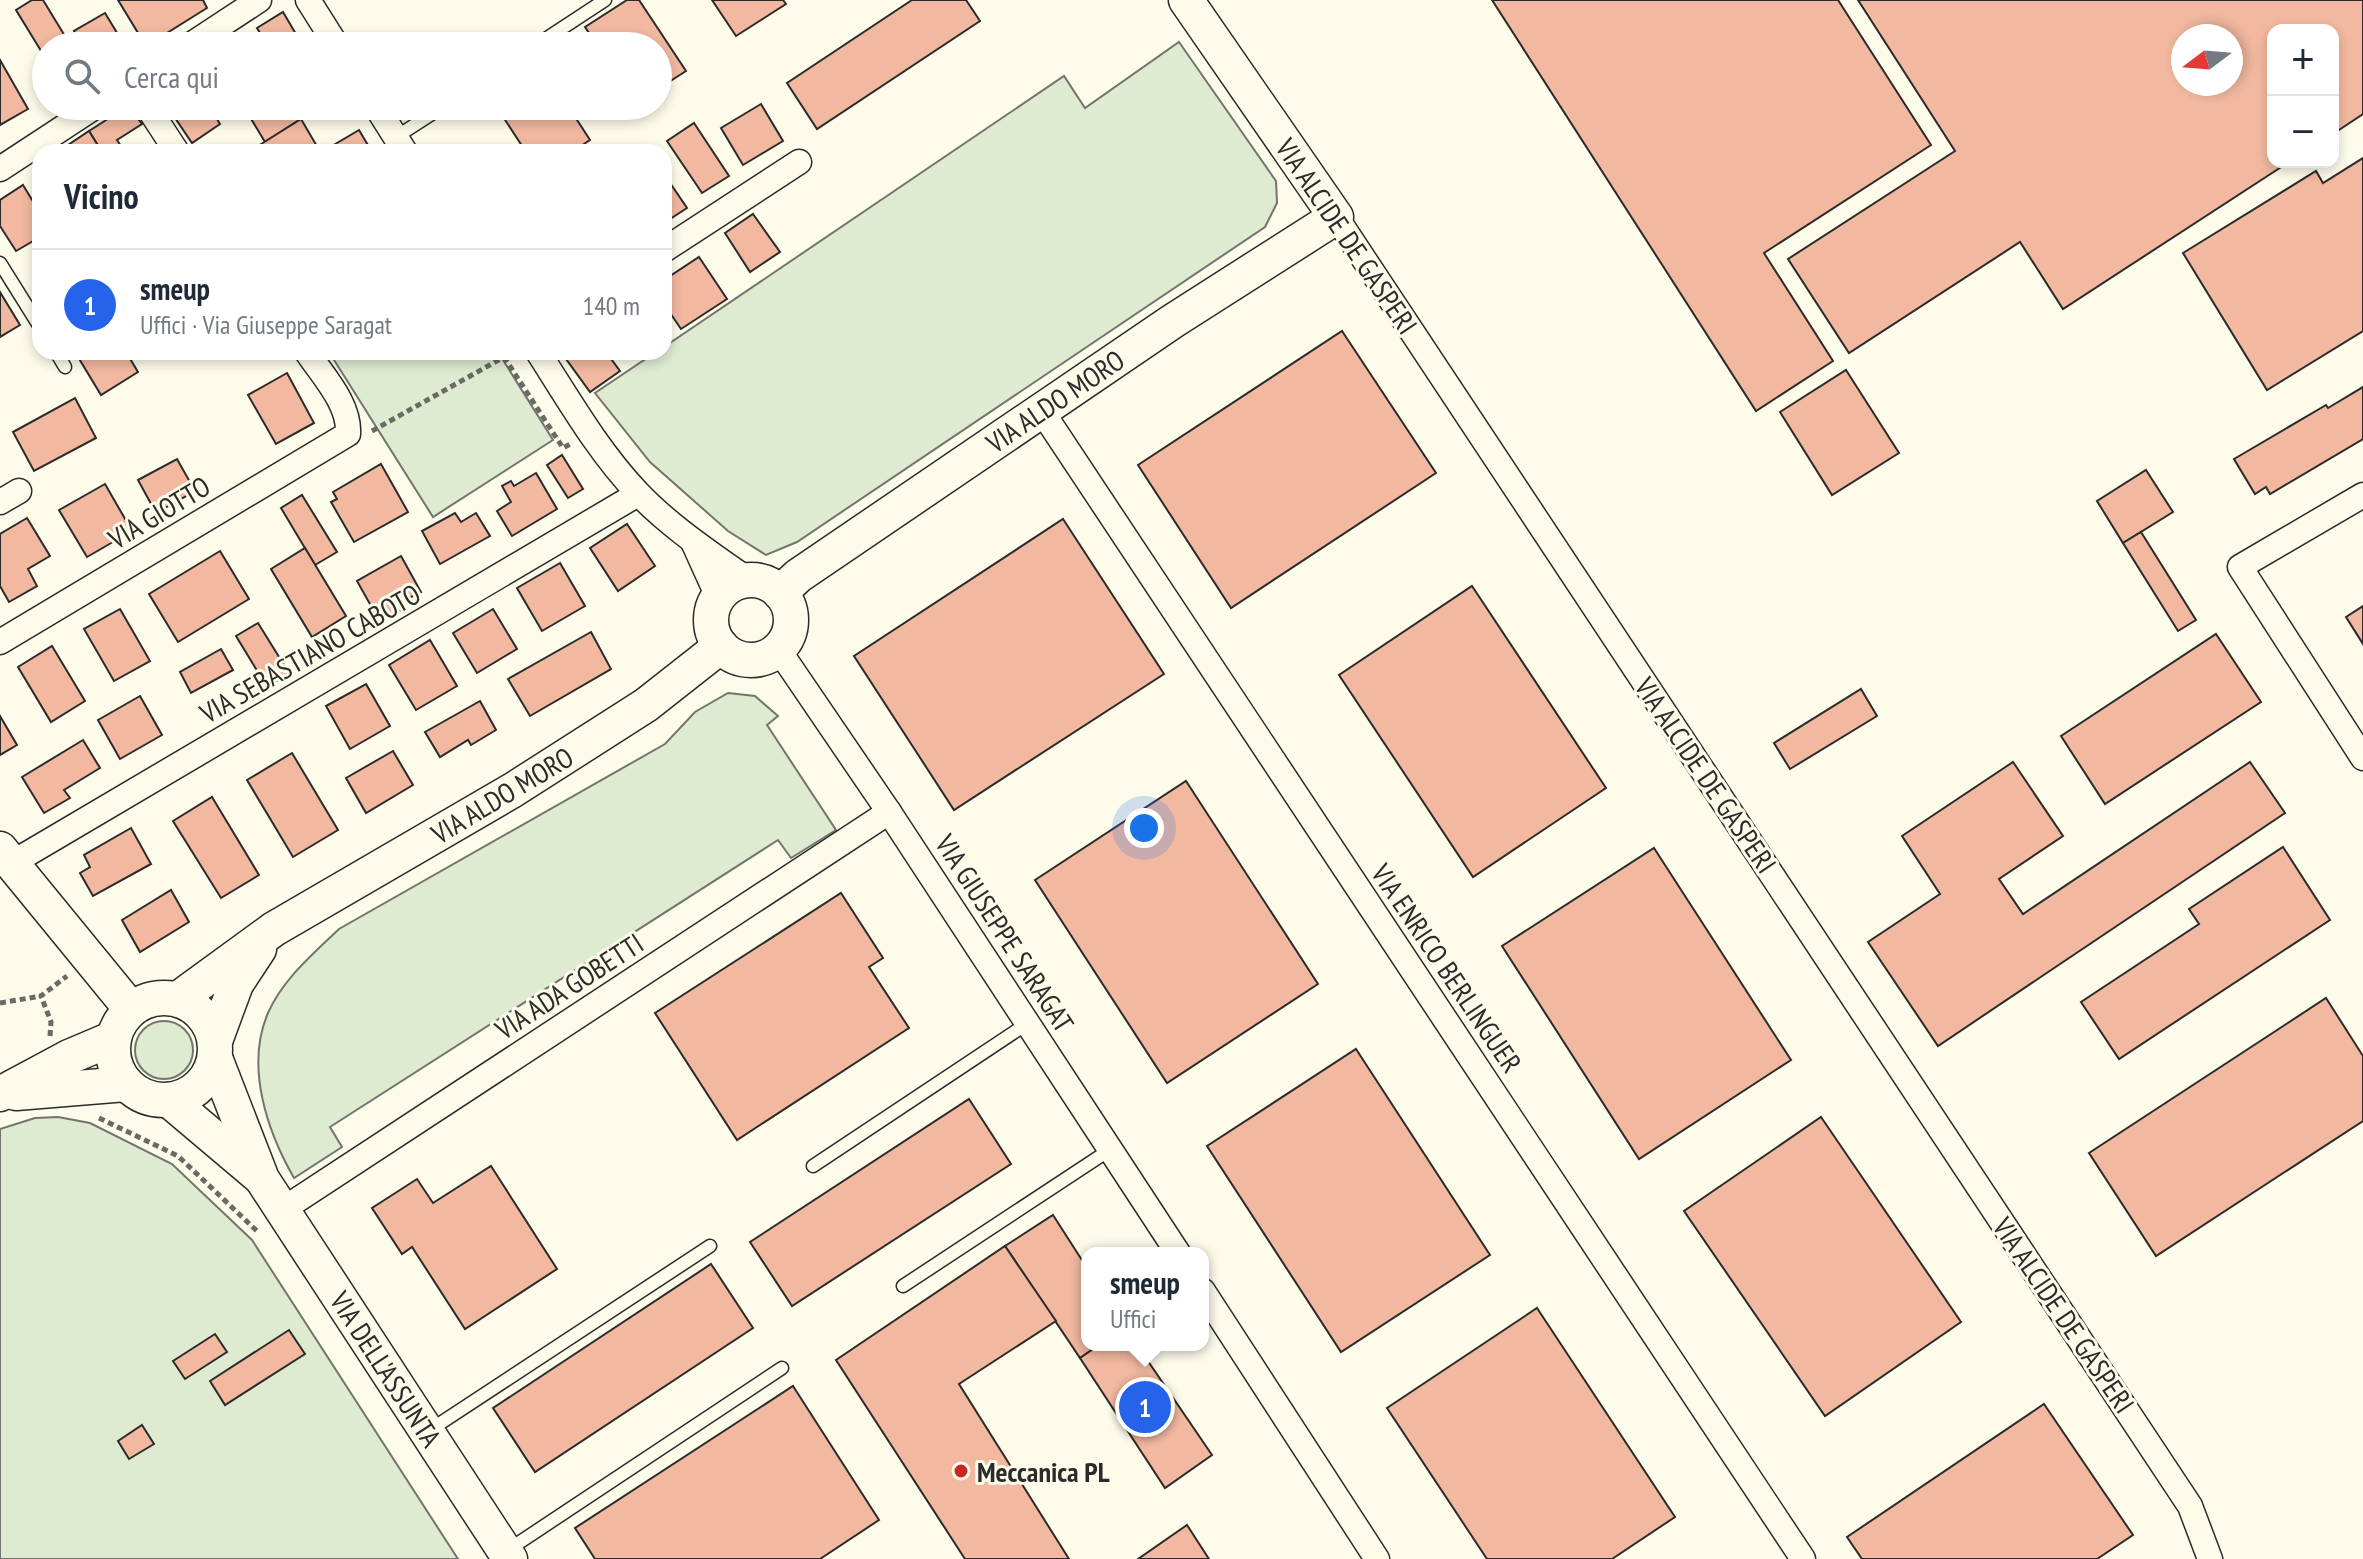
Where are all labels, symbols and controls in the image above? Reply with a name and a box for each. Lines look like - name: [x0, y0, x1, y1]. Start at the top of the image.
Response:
- north arrow: [2171, 24, 2243, 96]
- map controls: [2267, 24, 2339, 168]
- button: +: [2267, 24, 2339, 96]
- search box: [32, 32, 672, 120]
- icon: search: [60, 54, 104, 98]
- text: Cerca qui: [124, 57, 219, 96]
- button: −: [2267, 96, 2339, 168]
- street label: VIA ALCIDE DE GASPERI: [1267, 130, 1426, 341]
- text: Vicino: [64, 174, 139, 218]
- text: smeup: [140, 269, 210, 308]
- text: 1: [84, 289, 96, 322]
- text: 140 m: [582, 289, 640, 322]
- text: Uffici · Via Giuseppe Saragat: [140, 308, 392, 341]
- street label: VIA ALDO MORO: [978, 341, 1131, 461]
- street label: VIA GIOTTO: [100, 467, 217, 557]
- street label: VIA SEBASTIANO CABOTO: [192, 575, 427, 732]
- street label: VIA ALCIDE DE GASPERI: [1626, 669, 1785, 880]
- street label: VIA ALDO MORO: [423, 738, 580, 852]
- your location: [1124, 808, 1164, 848]
- street label: VIA GIUSEPPE SARAGAT: [927, 826, 1083, 1039]
- street label: VIA ENRICO BERLINGUER: [1363, 856, 1531, 1079]
- street label: VIA ADA GOBETTI: [487, 924, 650, 1048]
- street label: VIA ALCIDE DE GASPERI: [1984, 1209, 2143, 1420]
- popup: [1081, 1247, 1209, 1351]
- text: smeup: [1110, 1263, 1180, 1302]
- street label: VIA DELL'ASSUNTA: [321, 1283, 450, 1454]
- text: Uffici: [1110, 1302, 1156, 1335]
- pin: 1: [1119, 1377, 1171, 1437]
- place label: Meccanica PL: [977, 1453, 1110, 1490]
- marker: Meccanica PL: [952, 1462, 970, 1480]

